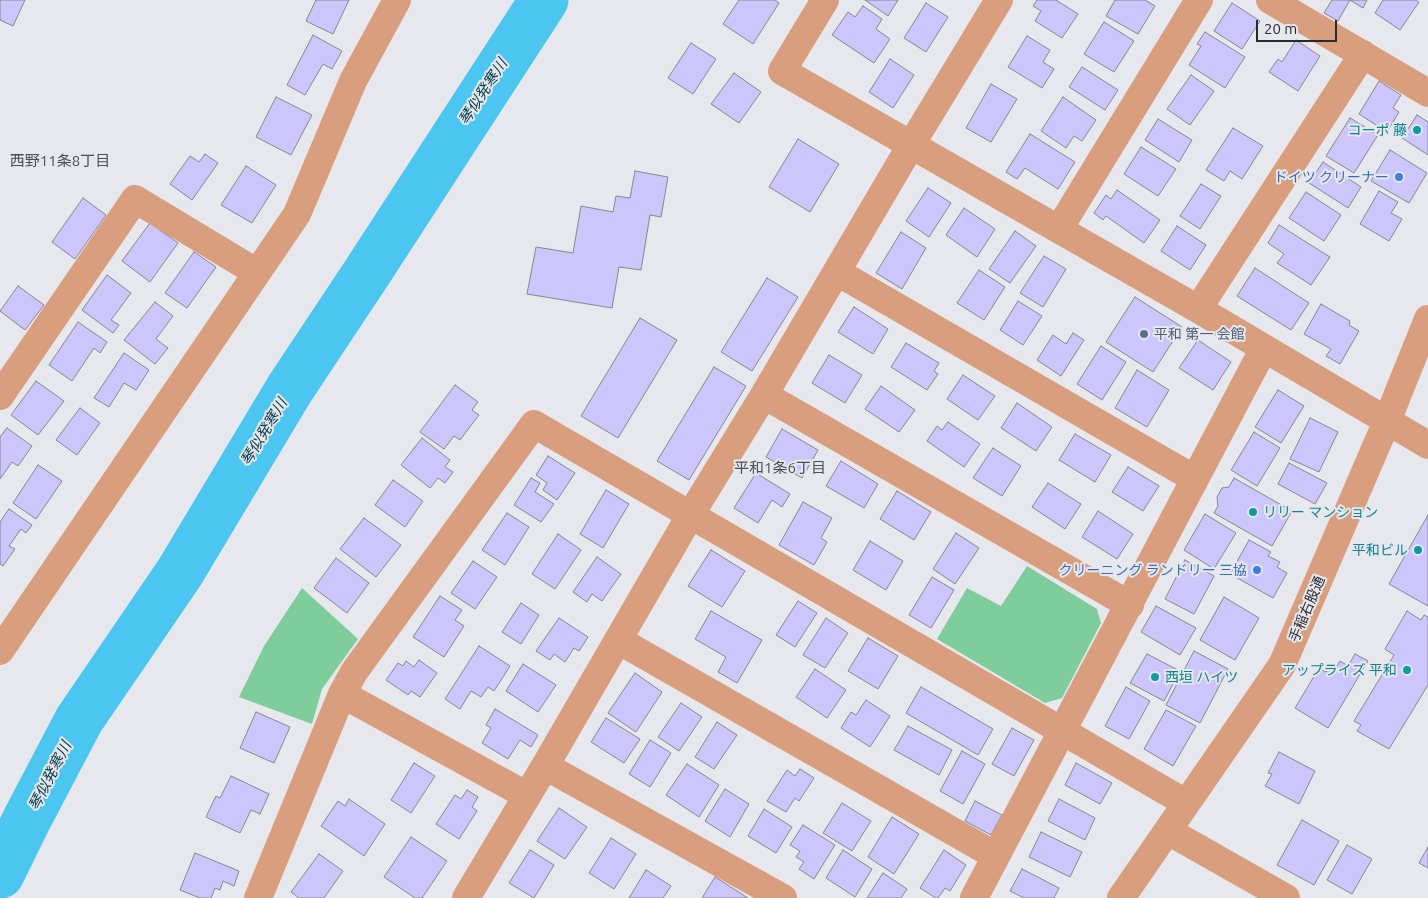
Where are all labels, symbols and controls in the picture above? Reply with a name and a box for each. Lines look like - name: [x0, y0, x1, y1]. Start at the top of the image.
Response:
- scale bar: [1258, 10, 1339, 42]
- text: 20 m: [1264, 20, 1297, 37]
- water label: 琴似発寒川: [455, 56, 511, 128]
- place label: コーポ 藤: [1348, 122, 1407, 138]
- marker: コーポ 藤: [1411, 124, 1423, 136]
- district label: 西野11条8丁目: [10, 152, 110, 170]
- place label: ドイツ クリーナー: [1274, 169, 1389, 185]
- marker: ドイツ クリーナー: [1393, 171, 1405, 183]
- place label: 平和 第一 会館: [1154, 326, 1244, 342]
- marker: 平和 第一 会館: [1138, 328, 1150, 340]
- water label: 琴似発寒川: [237, 395, 291, 469]
- district label: 平和1条6丁目: [734, 459, 826, 477]
- place label: リリー マンション: [1263, 504, 1378, 520]
- marker: リリー マンション: [1247, 506, 1259, 518]
- place label: 平和ビル: [1352, 542, 1408, 558]
- marker: 平和ビル: [1412, 544, 1424, 556]
- place label: クリーニング ランドリー 三協: [1059, 562, 1247, 578]
- marker: クリーニング ランドリー 三協: [1251, 564, 1263, 576]
- street label: 手稲右股通: [1286, 574, 1328, 644]
- place label: アップライズ 平和: [1282, 662, 1397, 678]
- marker: アップライズ 平和: [1401, 664, 1413, 676]
- place label: 西垣 ハイツ: [1165, 669, 1238, 685]
- marker: 西垣 ハイツ: [1149, 671, 1161, 683]
- water label: 琴似発寒川: [25, 739, 75, 813]

